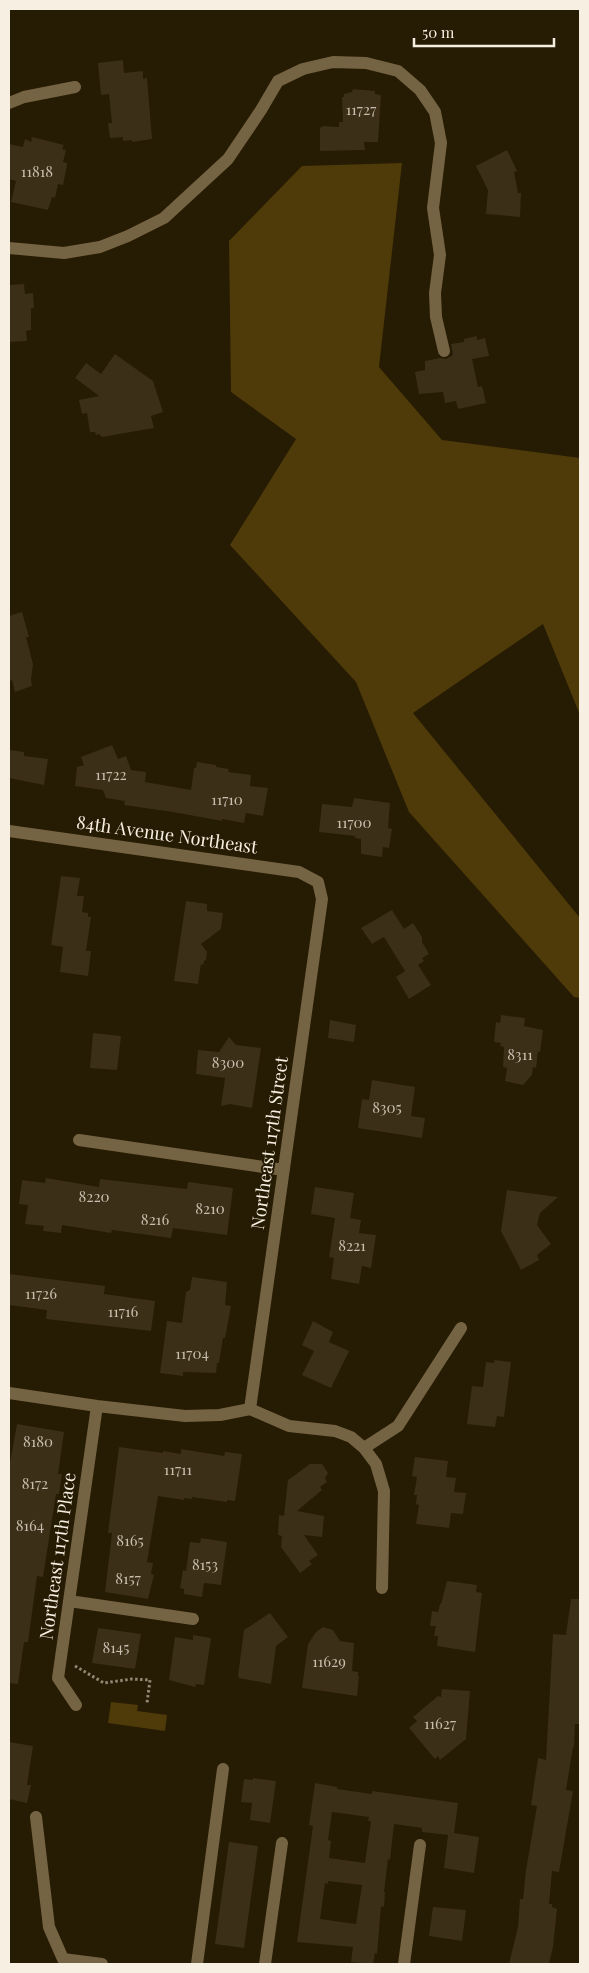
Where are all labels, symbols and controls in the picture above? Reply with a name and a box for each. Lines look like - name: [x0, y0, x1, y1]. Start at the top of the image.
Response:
- scale bar: [414, 15, 554, 47]
- text: 50 m: [422, 22, 455, 42]
- house number: 11727: [346, 99, 376, 119]
- house number: 11818: [21, 161, 53, 181]
- house number: 11722: [95, 764, 127, 784]
- house number: 11710: [211, 789, 243, 809]
- street label: 84th Avenue Northeast: [75, 809, 260, 859]
- house number: 11700: [336, 812, 372, 832]
- house number: 8311: [507, 1044, 533, 1064]
- house number: 8300: [212, 1052, 244, 1072]
- street label: Northeast 117th Street: [245, 1054, 293, 1231]
- house number: 8305: [372, 1097, 402, 1117]
- house number: 8220: [78, 1186, 110, 1206]
- house number: 8210: [195, 1198, 225, 1218]
- house number: 8216: [141, 1209, 169, 1229]
- house number: 8221: [338, 1235, 366, 1255]
- house number: 11726: [25, 1283, 57, 1303]
- house number: 11716: [108, 1301, 138, 1321]
- house number: 11704: [175, 1343, 209, 1363]
- house number: 8180: [23, 1431, 53, 1451]
- house number: 11711: [164, 1459, 193, 1479]
- street label: Northeast 117th Place: [33, 1471, 81, 1641]
- house number: 8172: [22, 1473, 48, 1493]
- house number: 8164: [16, 1515, 44, 1535]
- house number: 8165: [116, 1530, 144, 1550]
- house number: 8153: [192, 1554, 218, 1574]
- house number: 8157: [115, 1568, 141, 1588]
- house number: 8145: [103, 1637, 130, 1657]
- house number: 11629: [312, 1651, 346, 1671]
- house number: 11627: [424, 1713, 456, 1733]

